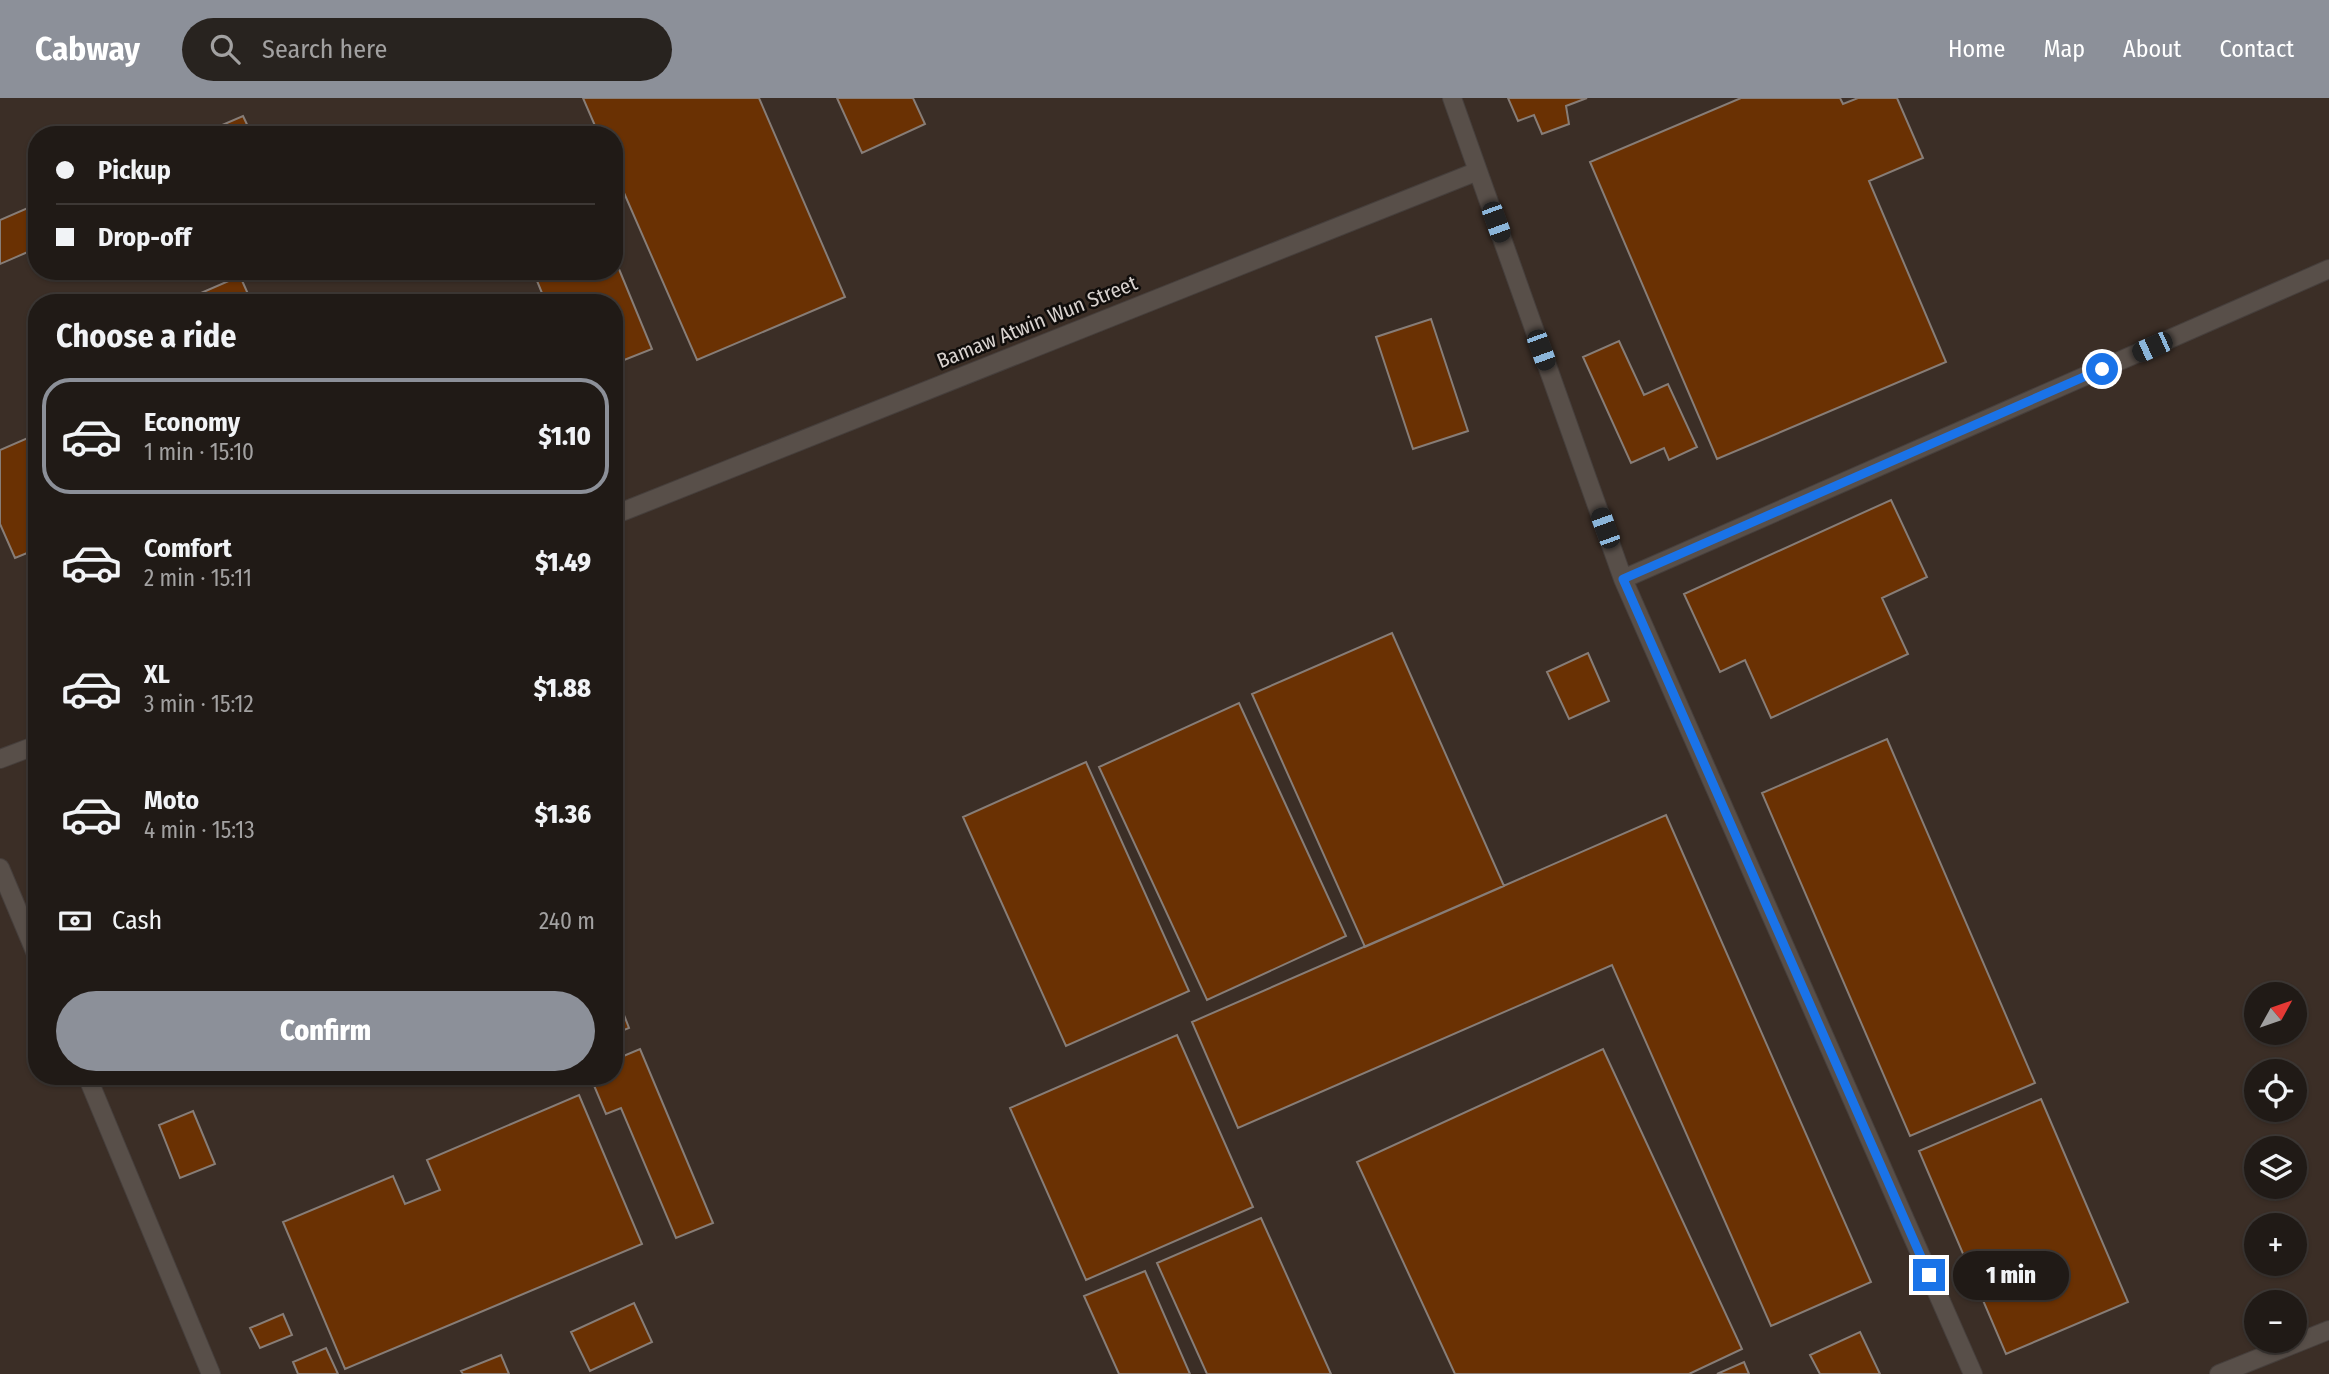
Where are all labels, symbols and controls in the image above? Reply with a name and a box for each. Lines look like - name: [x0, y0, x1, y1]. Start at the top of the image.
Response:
- search box: [182, 18, 672, 81]
- text: Cabway: [35, 29, 140, 69]
- icon: search: [206, 30, 244, 68]
- text: Search here: [262, 34, 387, 65]
- text: Home: [1948, 35, 2005, 63]
- text: Map: [2043, 35, 2085, 63]
- text: About: [2123, 35, 2181, 63]
- text: Contact: [2219, 35, 2294, 63]
- text: Pickup: [98, 155, 171, 186]
- car: [1479, 199, 1514, 245]
- text: Drop-off: [98, 222, 191, 253]
- street label: Bamaw Atwin Wun Street: [933, 270, 1141, 374]
- text: Choose a ride: [56, 317, 237, 355]
- car: [1524, 327, 1559, 373]
- car: [2129, 329, 2176, 365]
- route start: [2086, 353, 2118, 385]
- icon: car: [60, 405, 123, 468]
- text: Economy: [144, 407, 240, 438]
- text: $1.10: [539, 421, 591, 452]
- text: 1 min · 15:10: [144, 438, 254, 466]
- car: [1588, 505, 1623, 551]
- icon: car: [60, 531, 123, 594]
- text: Comfort: [144, 533, 232, 564]
- text: $1.49: [535, 547, 591, 578]
- text: 2 min · 15:11: [144, 564, 252, 592]
- icon: car: [60, 657, 123, 720]
- text: XL: [144, 659, 170, 690]
- text: $1.88: [534, 673, 591, 704]
- text: 3 min · 15:12: [144, 690, 254, 718]
- icon: car: [60, 783, 123, 846]
- text: Moto: [144, 785, 199, 816]
- text: $1.36: [535, 799, 591, 830]
- text: 4 min · 15:13: [144, 816, 255, 844]
- icon: cash: [56, 902, 94, 940]
- text: Cash: [112, 905, 162, 936]
- text: 240 m: [539, 907, 595, 935]
- north arrow: [2244, 982, 2306, 1045]
- map controls: [2244, 982, 2307, 1353]
- button: Confirm: [56, 991, 595, 1071]
- button: locate: [2244, 1059, 2307, 1122]
- button: layers: [2244, 1136, 2307, 1199]
- button: +: [2244, 1213, 2307, 1276]
- callout: 1 min: [1954, 1250, 2069, 1300]
- route end: [1913, 1259, 1945, 1291]
- text: 1 min: [1986, 1261, 2036, 1289]
- button: −: [2244, 1290, 2307, 1353]

